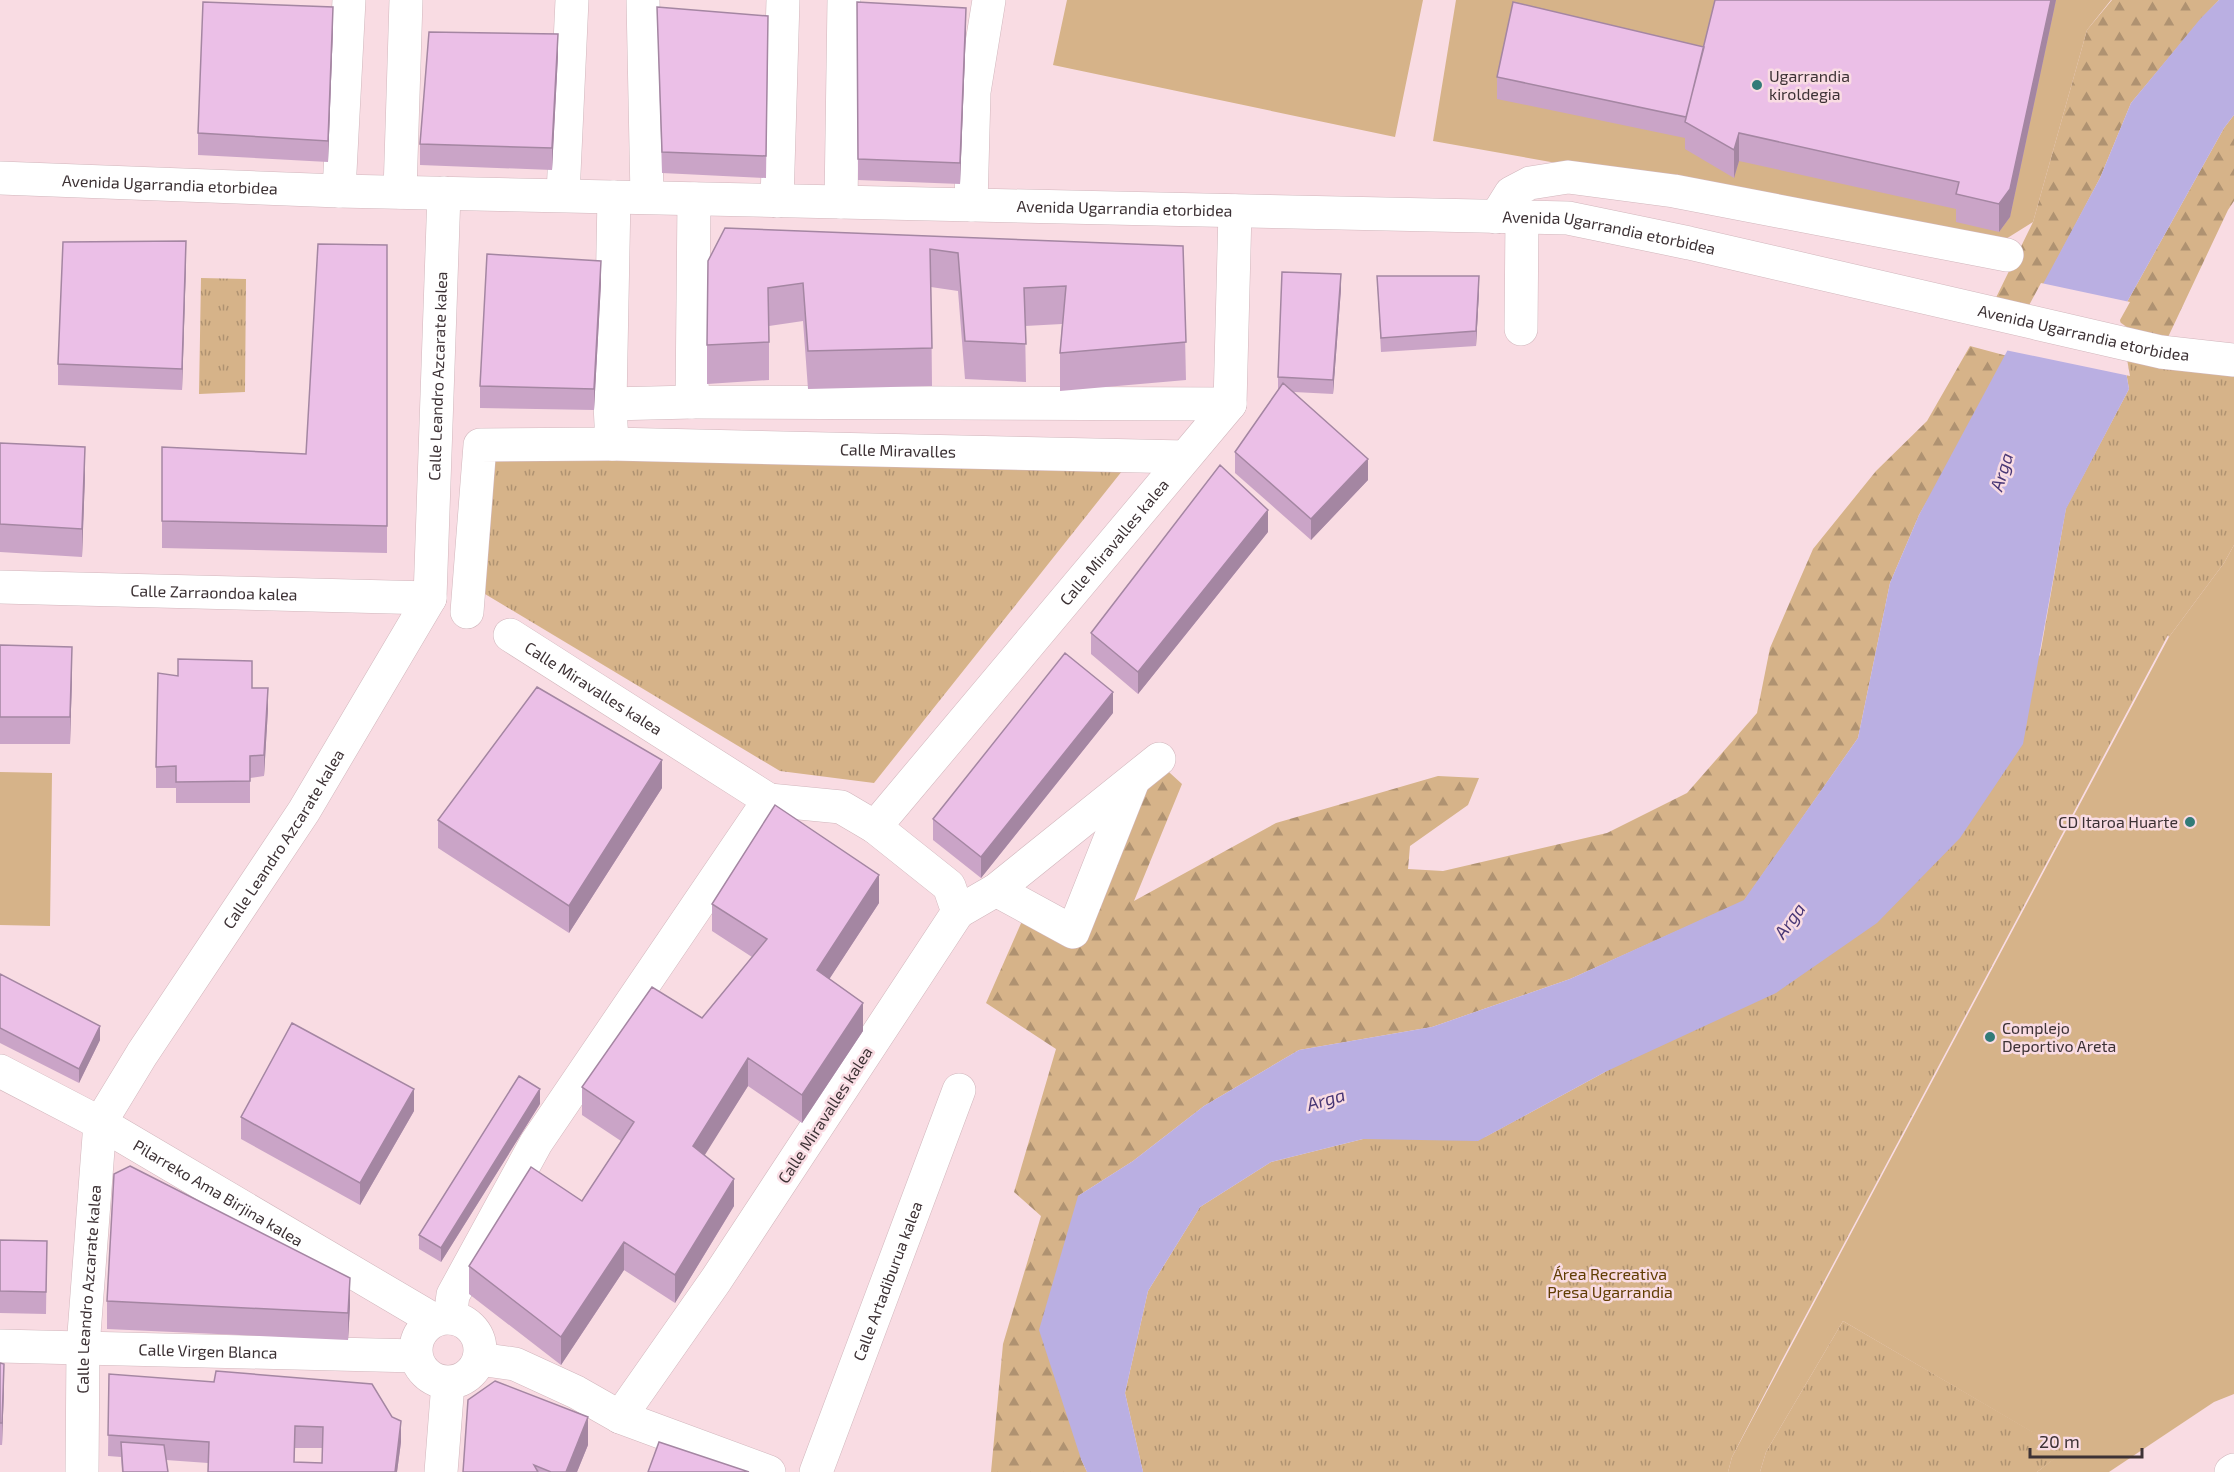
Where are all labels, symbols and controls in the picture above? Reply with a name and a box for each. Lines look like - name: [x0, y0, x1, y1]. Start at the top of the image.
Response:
- place label: Ugarrandia kiroldegia: [1769, 66, 1850, 103]
- marker: Ugarrandia kiroldegia: [1750, 78, 1764, 92]
- street label: Avenida Ugarrandia etorbidea: [62, 170, 278, 198]
- street label: Avenida Ugarrandia etorbidea: [1016, 196, 1233, 220]
- street label: Avenida Ugarrandia etorbidea: [1502, 207, 1717, 258]
- street label: Calle Leandro Azcarate kalea: [424, 271, 450, 481]
- street label: Avenida Ugarrandia etorbidea: [1976, 300, 2190, 364]
- street label: Calle Miravalles: [840, 439, 956, 461]
- water label: Arga: [1985, 450, 2017, 494]
- street label: Calle Miravalles kalea: [1055, 475, 1172, 609]
- street label: Calle Zarraondoa kalea: [130, 580, 298, 604]
- street label: Calle Miravalles kalea: [522, 637, 666, 739]
- street label: Calle Leandro Azcarate kalea: [218, 745, 348, 932]
- place label: CD Itaroa Huarte: [2058, 812, 2178, 831]
- marker: CD Itaroa Huarte: [2183, 815, 2197, 829]
- water label: Arga: [1768, 898, 1809, 943]
- place label: Complejo Deportivo Areta: [2002, 1018, 2116, 1055]
- marker: Complejo Deportivo Areta: [1983, 1030, 1997, 1044]
- street label: Calle Miravalles kalea: [773, 1043, 876, 1186]
- water label: Arga: [1303, 1083, 1347, 1115]
- street label: Pilarreko Ama Birjina kalea: [130, 1135, 307, 1250]
- street label: Calle Leandro Azcarate kalea: [73, 1184, 104, 1394]
- street label: Calle Artadiburua kalea: [849, 1198, 926, 1363]
- park label: Área Recreativa Presa Ugarrandia: [1547, 1264, 1673, 1301]
- street label: Calle Virgen Blanca: [138, 1339, 278, 1362]
- scale bar: [2030, 1421, 2142, 1459]
- text: 20 m: [2039, 1430, 2080, 1452]

